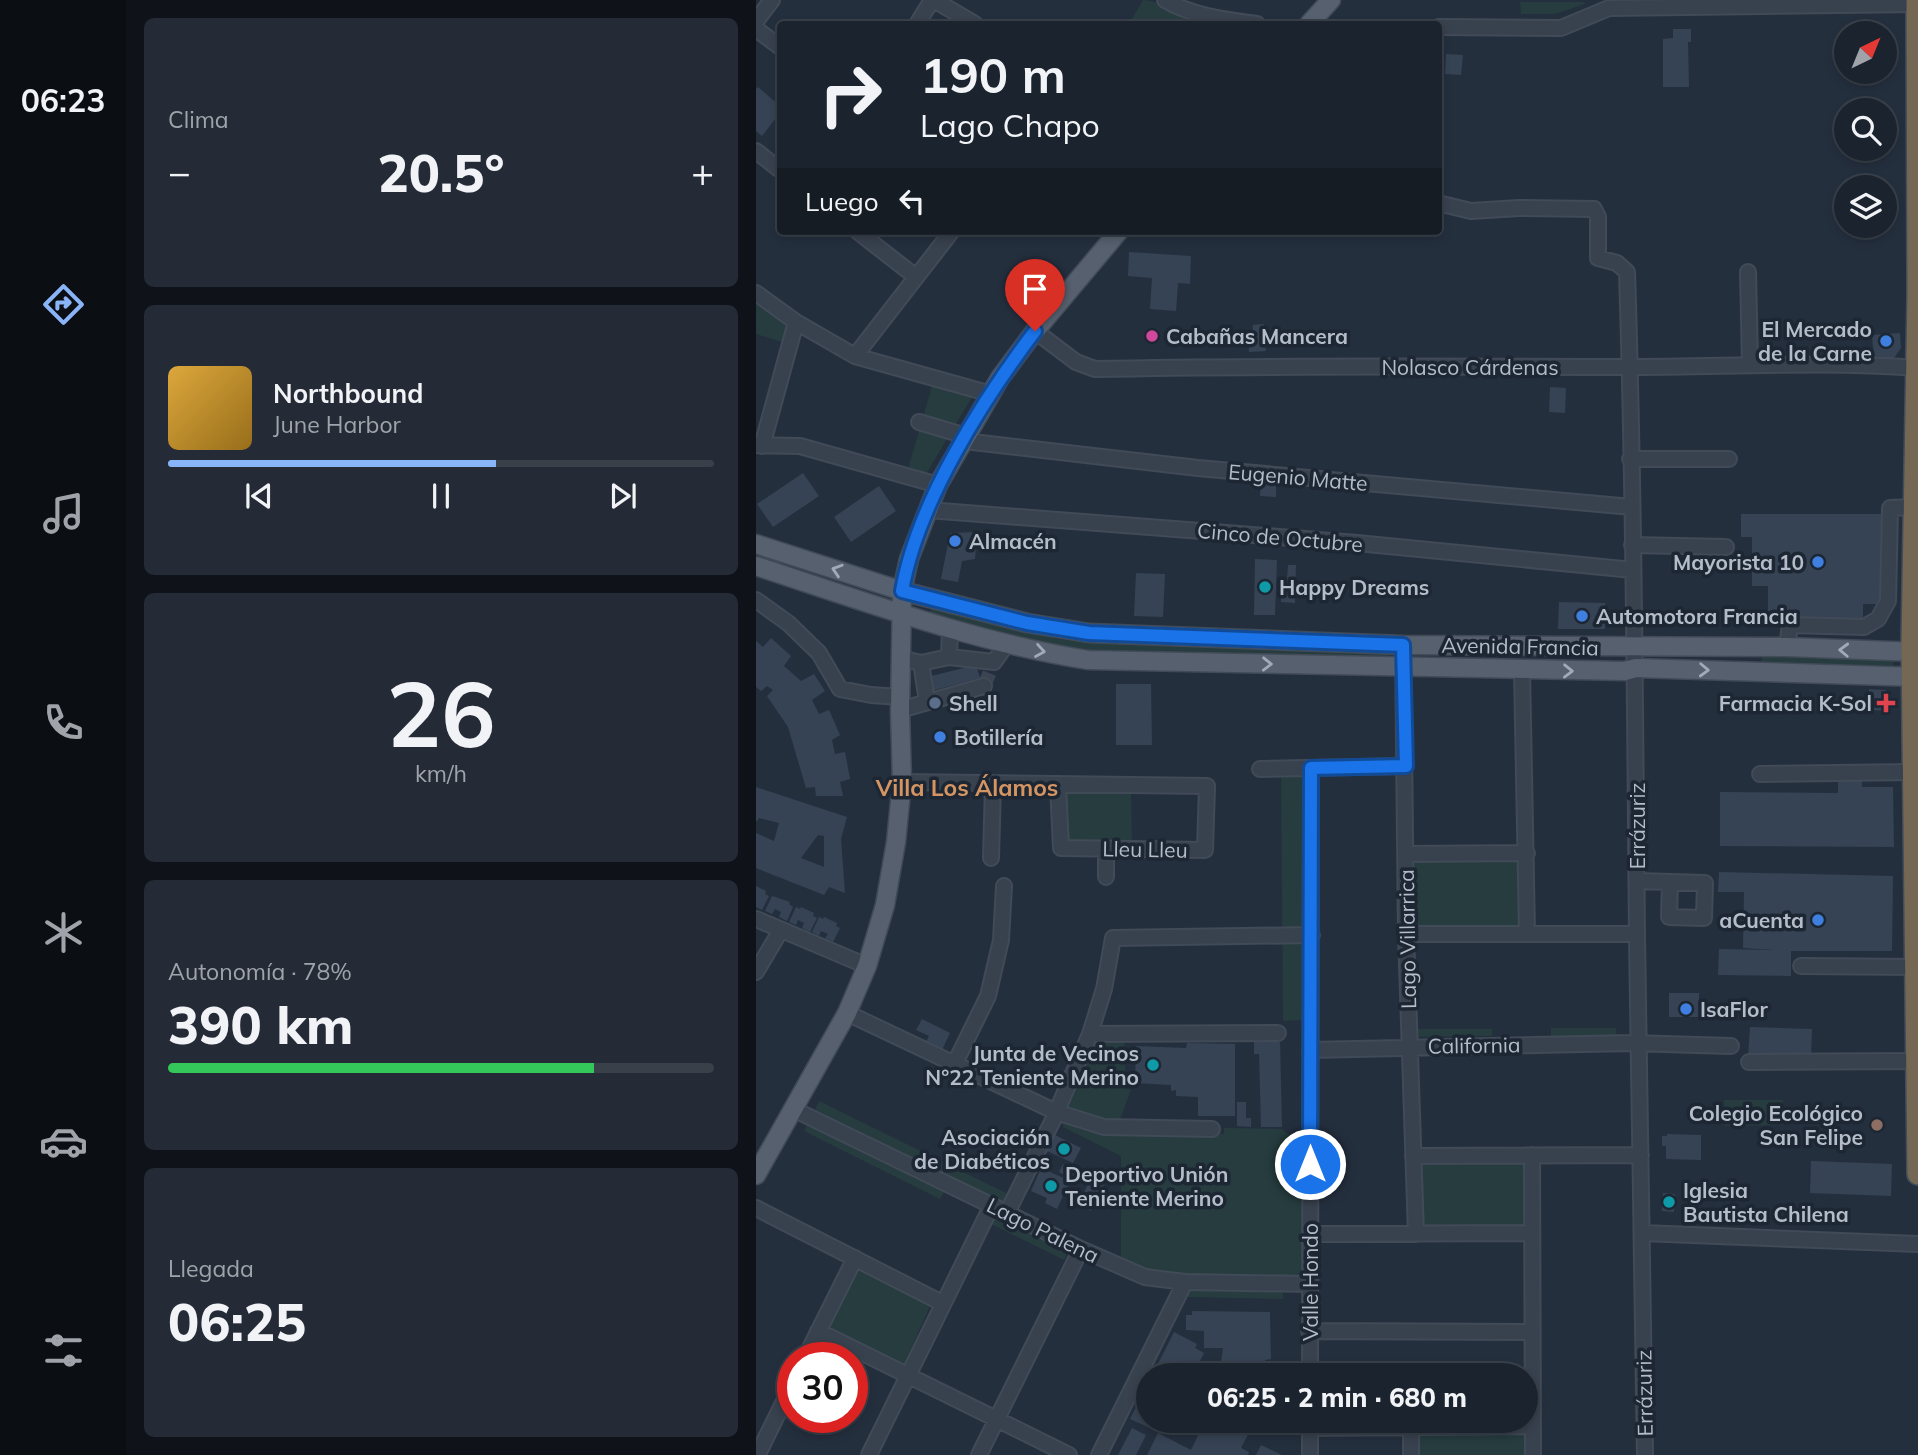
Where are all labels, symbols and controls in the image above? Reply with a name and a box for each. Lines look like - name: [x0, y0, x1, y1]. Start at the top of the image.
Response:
- north arrow: [1834, 21, 1897, 84]
- map controls: [1834, 21, 1897, 238]
- text: 190 m: [920, 44, 1066, 105]
- icon: right: [805, 49, 896, 140]
- text: 06:23: [21, 80, 105, 120]
- button: search: [1834, 98, 1897, 161]
- text: Clima: [168, 105, 229, 134]
- text: Lago Chapo: [920, 105, 1100, 145]
- text: 20.5°: [377, 140, 505, 205]
- text: −: [168, 148, 191, 196]
- text: +: [691, 148, 714, 196]
- button: layers: [1834, 175, 1897, 238]
- icon: left: [893, 182, 931, 220]
- text: Luego: [805, 185, 879, 218]
- pin: [1005, 259, 1065, 331]
- icon: arrive: [1016, 270, 1054, 308]
- icon: directions: [39, 280, 88, 329]
- place label: El Mercado de la Carne: [1758, 316, 1872, 366]
- place label: Cabañas Mancera: [1166, 323, 1348, 349]
- marker: Cabañas Mancera: [1144, 328, 1160, 344]
- marker: El Mercado de la Carne: [1878, 333, 1894, 349]
- street label: Nolasco Cárdenas: [1381, 354, 1559, 380]
- text: Northbound: [273, 377, 423, 410]
- text: June Harbor: [273, 410, 401, 439]
- street label: Eugenio Matte: [1227, 458, 1369, 496]
- icon: previous: [240, 477, 278, 515]
- icon: pause: [422, 477, 460, 515]
- icon: next: [604, 477, 642, 515]
- icon: music: [39, 489, 88, 538]
- street label: Cinco de Octubre: [1196, 517, 1364, 557]
- place label: Almacén: [969, 528, 1057, 554]
- marker: Almacén: [947, 533, 963, 549]
- place label: Mayorista 10: [1673, 549, 1804, 575]
- marker: Mayorista 10: [1810, 554, 1826, 570]
- one-way arrow: [831, 564, 844, 578]
- place label: Happy Dreams: [1279, 574, 1429, 600]
- marker: Happy Dreams: [1257, 579, 1273, 595]
- place label: Automotora Francia: [1596, 603, 1798, 629]
- marker: Automotora Francia: [1574, 608, 1590, 624]
- street label: Avenida Francia: [1441, 632, 1599, 660]
- one-way arrow: [1839, 642, 1850, 657]
- one-way arrow: [1034, 643, 1046, 658]
- text: 26: [386, 656, 496, 770]
- one-way arrow: [1261, 657, 1272, 672]
- one-way arrow: [1699, 662, 1710, 677]
- one-way arrow: [1562, 663, 1573, 678]
- place label: Shell: [949, 690, 998, 716]
- place label: Farmacia K-Sol: [1719, 690, 1872, 716]
- marker: Shell: [927, 695, 943, 711]
- marker: Farmacia K-Sol: [1878, 695, 1894, 711]
- icon: phone: [39, 698, 88, 747]
- place label: Botillería: [954, 724, 1043, 750]
- marker: Botillería: [932, 729, 948, 745]
- text: km/h: [415, 759, 467, 788]
- district label: Villa Los Álamos: [875, 773, 1058, 802]
- street label: Errázuriz: [1624, 783, 1650, 869]
- street label: Lleu Lleu: [1102, 835, 1188, 863]
- street label: Lago Villarrica: [1393, 869, 1421, 1009]
- place label: aCuenta: [1719, 907, 1804, 933]
- icon: climate: [39, 908, 88, 957]
- marker: aCuenta: [1810, 912, 1826, 928]
- text: Autonomía · 78%: [168, 957, 352, 986]
- text: 390 km: [168, 992, 353, 1057]
- place label: IsaFlor: [1700, 996, 1768, 1022]
- marker: IsaFlor: [1678, 1001, 1694, 1017]
- street label: California: [1427, 1031, 1521, 1059]
- place label: Junta de Vecinos N°22 Teniente Merino: [925, 1040, 1139, 1090]
- marker: Junta de Vecinos N°22 Teniente Merino: [1145, 1057, 1161, 1073]
- place label: Colegio Ecológico San Felipe: [1689, 1100, 1863, 1150]
- icon: car: [39, 1117, 88, 1166]
- marker: Colegio Ecológico San Felipe: [1869, 1117, 1885, 1133]
- place label: Asociación de Diabéticos: [914, 1124, 1050, 1174]
- position arrow: [1273, 1127, 1347, 1201]
- marker: Asociación de Diabéticos: [1056, 1141, 1072, 1157]
- place label: Deportivo Unión Teniente Merino: [1065, 1161, 1228, 1211]
- place label: Iglesia Bautista Chilena: [1683, 1177, 1849, 1227]
- marker: Deportivo Unión Teniente Merino: [1043, 1178, 1059, 1194]
- street label: Lago Palena: [983, 1192, 1103, 1268]
- marker: Iglesia Bautista Chilena: [1661, 1194, 1677, 1210]
- street label: Valle Hondo: [1297, 1223, 1323, 1341]
- text: Llegada: [168, 1254, 254, 1283]
- text: 06:25: [168, 1289, 306, 1354]
- icon: filters: [39, 1326, 88, 1375]
- speed limit sign: 30: [777, 1342, 868, 1433]
- street label: Errázuriz: [1630, 1349, 1658, 1437]
- text: 06:25 · 2 min · 680 m: [1207, 1381, 1467, 1414]

